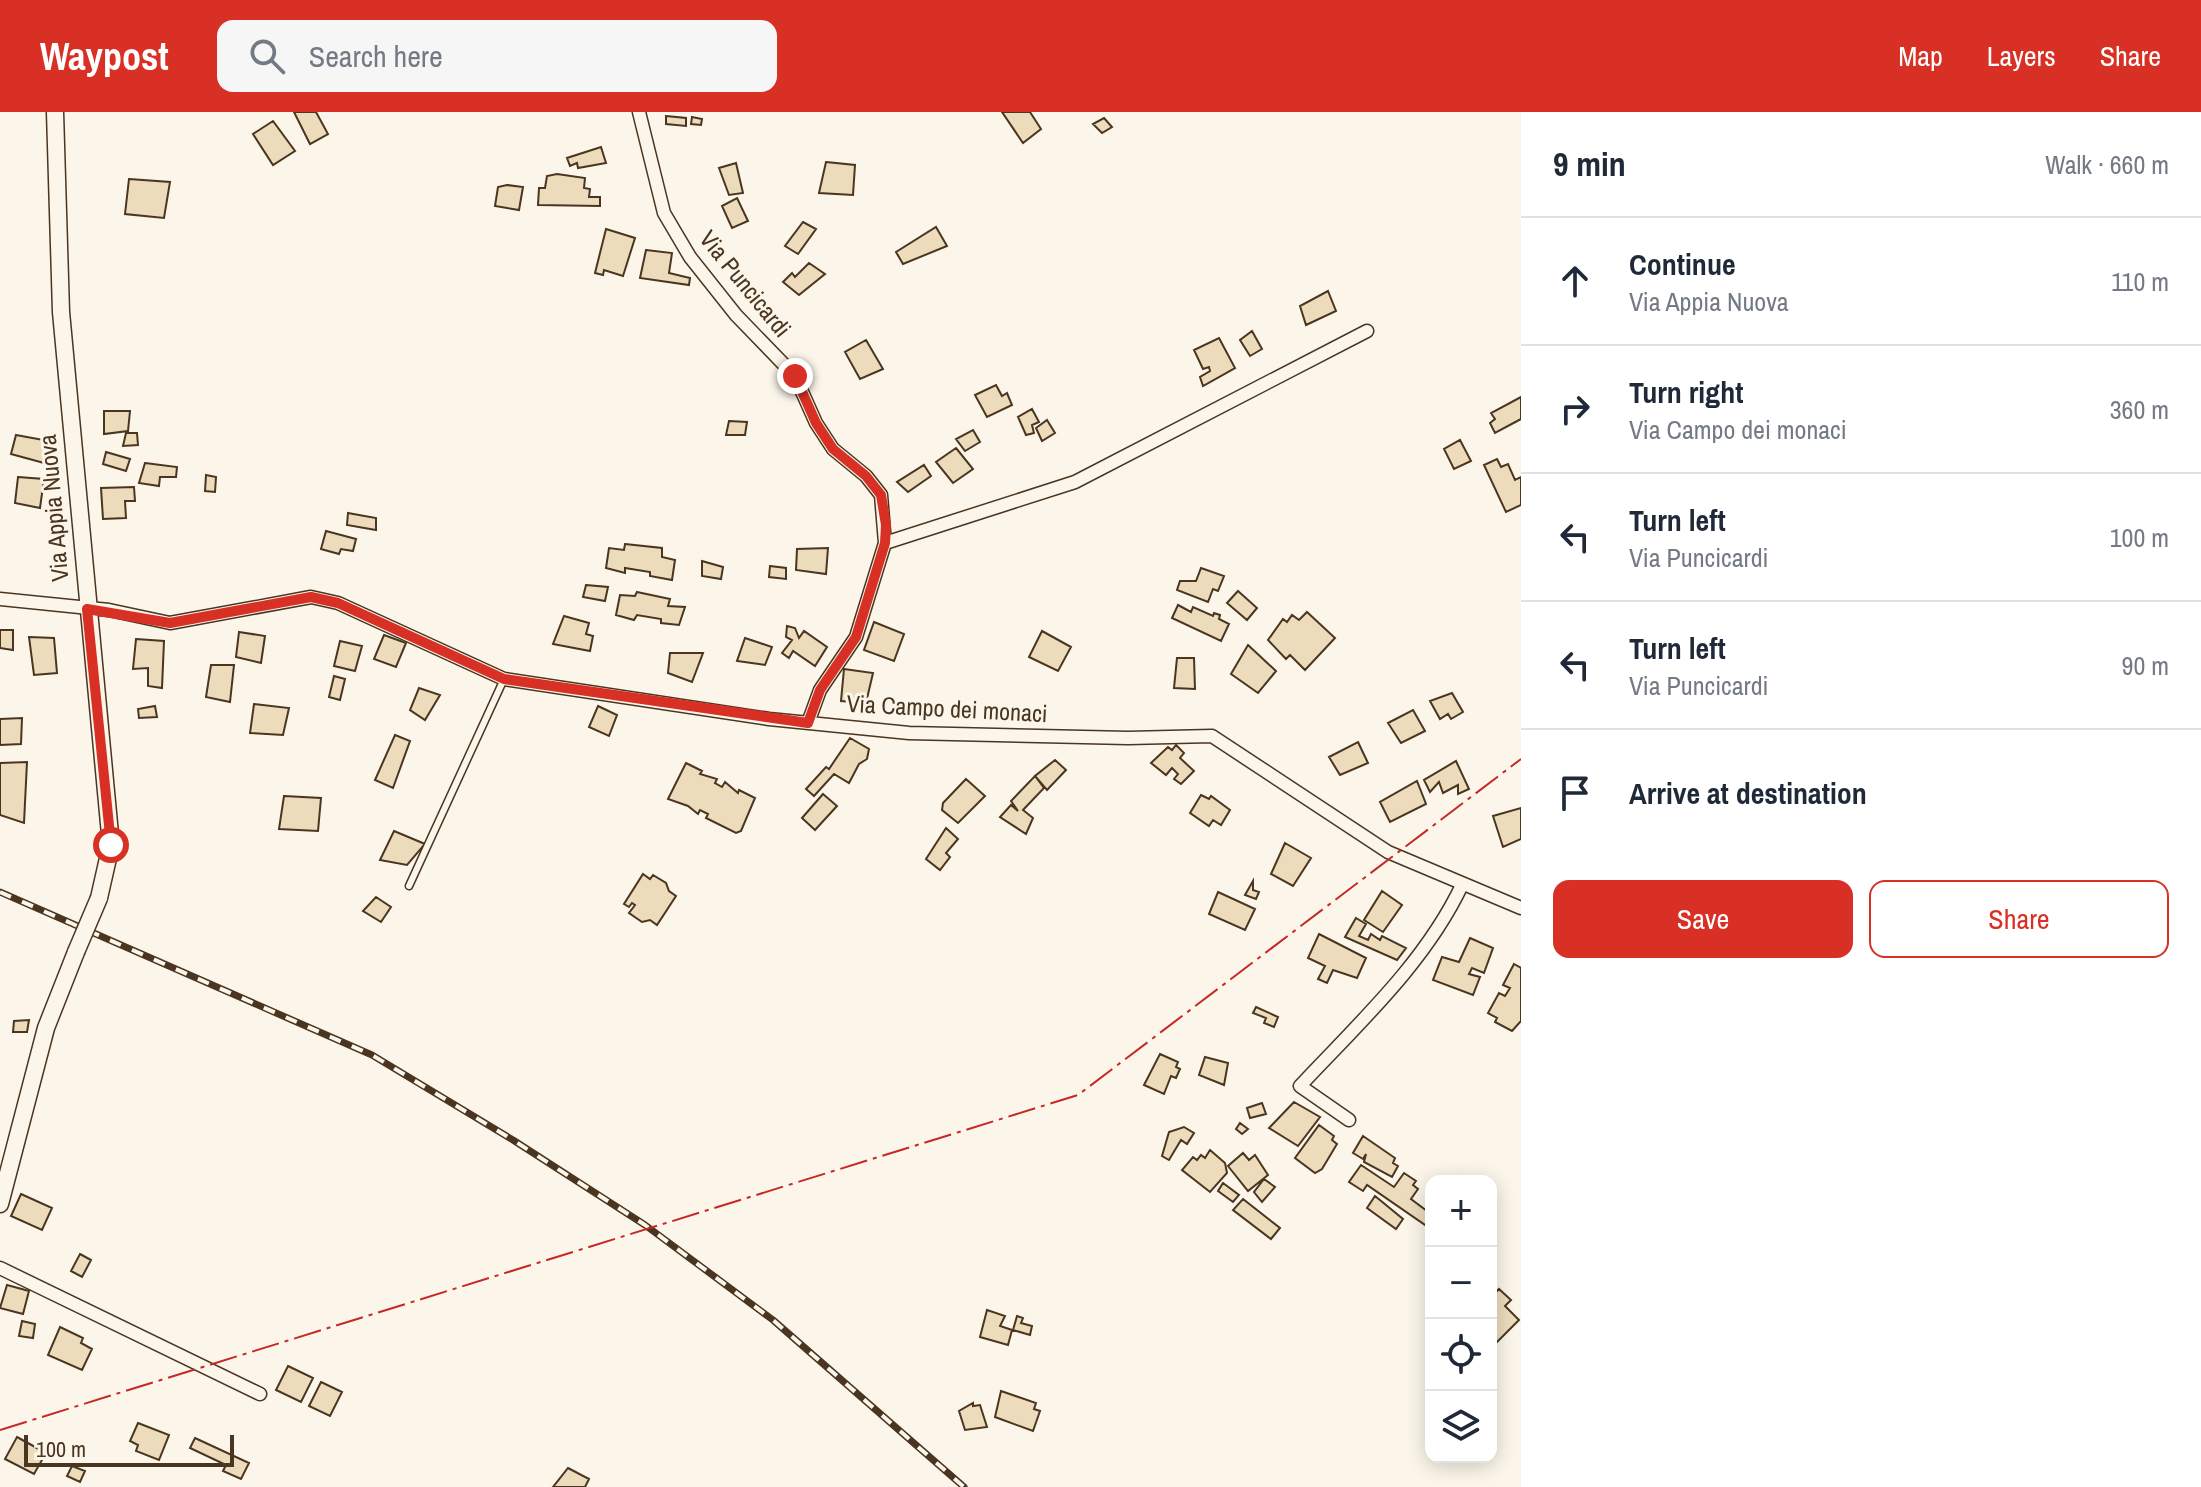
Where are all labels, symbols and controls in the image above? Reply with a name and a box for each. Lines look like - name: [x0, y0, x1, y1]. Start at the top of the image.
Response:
- search box: [217, 20, 777, 92]
- text: Waypost: [40, 31, 169, 82]
- icon: search: [245, 34, 289, 78]
- text: Search here: [309, 36, 443, 76]
- text: Map: [1898, 37, 1943, 75]
- text: Layers: [1987, 37, 2056, 75]
- text: Share: [2100, 37, 2161, 75]
- text: 9 min: [1553, 141, 1626, 187]
- text: Walk · 660 m: [2045, 147, 2169, 182]
- street label: Via Puncicardi: [693, 223, 799, 343]
- text: Continue: [1629, 244, 1736, 284]
- icon: ahead: [1553, 259, 1597, 303]
- text: 110 m: [2111, 264, 2169, 299]
- text: Via Appia Nuova: [1629, 284, 1789, 319]
- route end: [777, 358, 813, 394]
- text: Turn right: [1629, 372, 1743, 412]
- icon: right: [1553, 387, 1597, 431]
- text: 360 m: [2110, 392, 2169, 427]
- text: Via Campo dei monaci: [1629, 412, 1847, 447]
- street label: Via Appia Nuova: [31, 433, 75, 583]
- text: Turn left: [1629, 500, 1726, 540]
- icon: left: [1553, 515, 1597, 559]
- text: 100 m: [2110, 520, 2169, 555]
- text: Via Puncicardi: [1629, 540, 1769, 575]
- text: Turn left: [1629, 628, 1726, 668]
- icon: left: [1553, 643, 1597, 687]
- text: 90 m: [2122, 648, 2169, 683]
- text: Via Puncicardi: [1629, 668, 1769, 703]
- street label: Via Campo dei monaci: [846, 687, 1048, 729]
- icon: arrive: [1553, 771, 1597, 815]
- text: Arrive at destination: [1629, 773, 1867, 813]
- route start: [93, 827, 129, 863]
- button: Save: [1553, 880, 1853, 958]
- button: Share: [1869, 880, 2169, 958]
- map controls: [1425, 1175, 1497, 1463]
- button: +: [1425, 1175, 1497, 1247]
- button: −: [1425, 1247, 1497, 1319]
- button: locate: [1425, 1319, 1497, 1391]
- button: layers: [1425, 1391, 1497, 1463]
- scale bar: [24, 1431, 234, 1467]
- text: 100 m: [36, 1434, 86, 1464]

